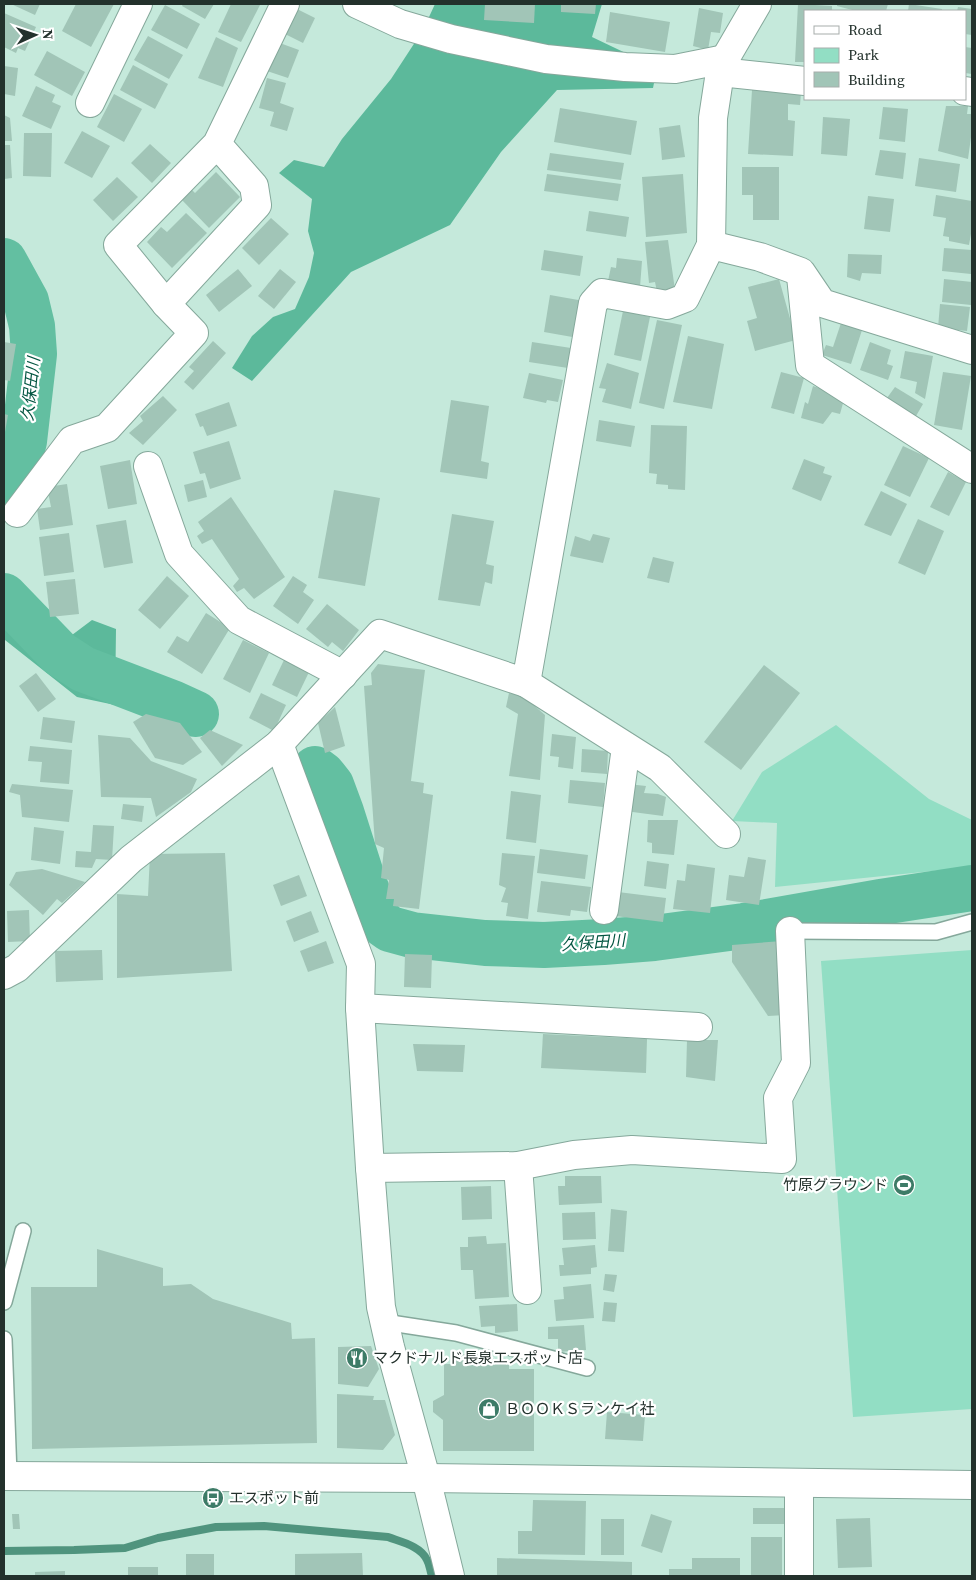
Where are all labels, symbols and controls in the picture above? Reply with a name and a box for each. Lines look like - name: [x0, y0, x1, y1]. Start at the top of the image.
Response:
- north arrow: [10, 10, 60, 60]
- legend: [804, 10, 966, 100]
- text: Road: [848, 19, 882, 40]
- text: N: [38, 29, 58, 40]
- text: Park: [848, 44, 880, 65]
- text: Building: [848, 69, 905, 90]
- water label: 久保田川: [16, 354, 44, 422]
- water label: 久保田川: [560, 929, 628, 955]
- sports icon: 竹原グラウンド: [892, 1173, 916, 1197]
- place label: 竹原グラウンド: [783, 1174, 888, 1195]
- restaurant icon: マクドナルド長泉エスポット店: [345, 1346, 369, 1370]
- place label: マクドナルド長泉エスポット店: [373, 1347, 583, 1368]
- shop icon: ＢＯＯＫＳランケイ社: [477, 1397, 501, 1421]
- place label: ＢＯＯＫＳランケイ社: [505, 1398, 655, 1419]
- bus stop icon: エスポット前: [201, 1486, 225, 1510]
- place label: エスポット前: [229, 1487, 319, 1508]

